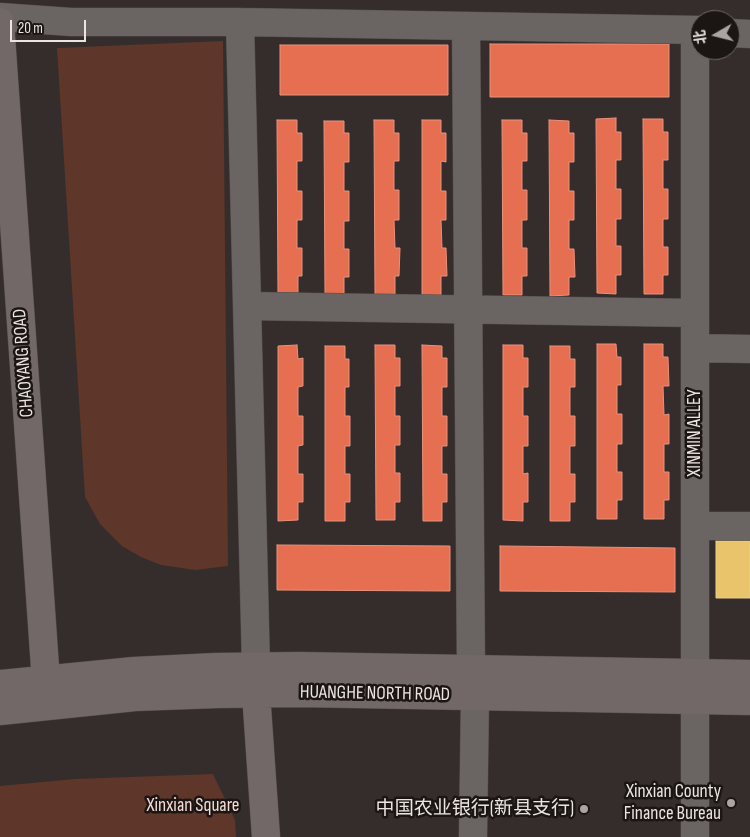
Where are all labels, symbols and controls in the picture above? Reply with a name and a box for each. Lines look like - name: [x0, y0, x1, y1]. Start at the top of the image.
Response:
- scale bar: [12, 10, 89, 42]
- north arrow: [690, 10, 740, 60]
- text: 20 m: [18, 19, 43, 38]
- text: 北: [691, 29, 710, 45]
- street label: CHAOYANG ROAD: [9, 308, 39, 418]
- street label: XINMIN ALLEY: [684, 389, 706, 477]
- street label: HUANGHE NORTH ROAD: [300, 681, 450, 707]
- place label: Xinxian County Finance Bureau: [624, 781, 721, 825]
- park label: Xinxian Square: [147, 795, 239, 817]
- marker: Xinxian County Finance Bureau: [725, 797, 737, 809]
- place label: 中国农业银行(新县支行): [376, 798, 574, 820]
- marker: 中国农业银行(新县支行): [578, 803, 590, 815]

